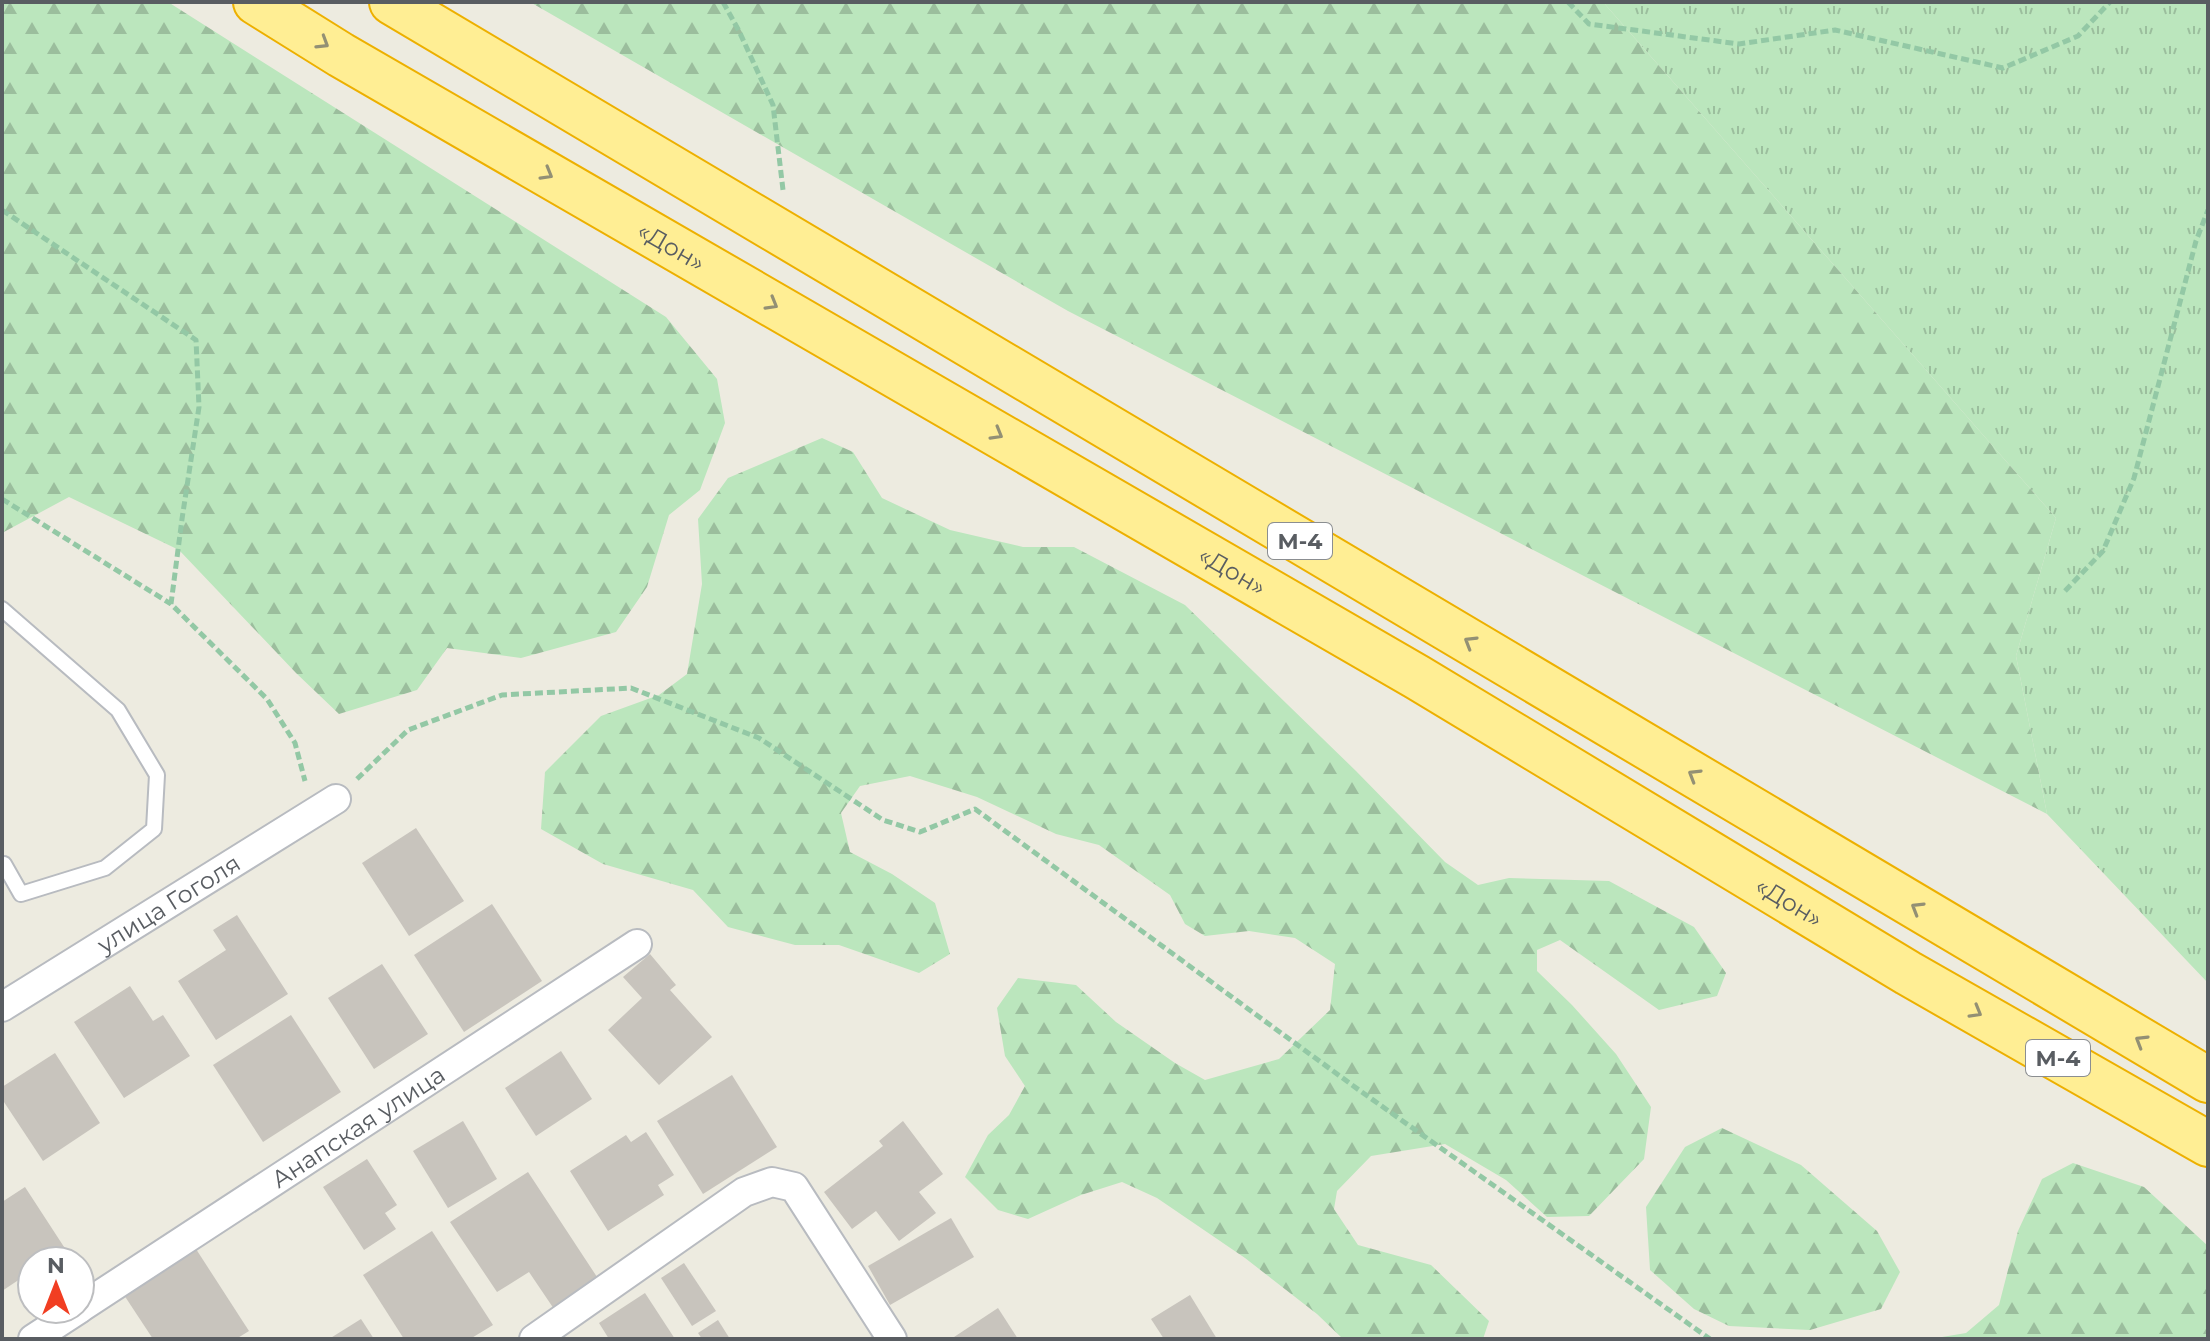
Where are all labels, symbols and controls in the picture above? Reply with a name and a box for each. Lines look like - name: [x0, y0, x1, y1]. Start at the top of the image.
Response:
- one-way arrow: [314, 34, 328, 49]
- one-way arrow: [538, 164, 553, 180]
- street label: «Дон»: [633, 215, 710, 277]
- one-way arrow: [763, 294, 778, 310]
- one-way arrow: [988, 424, 1003, 440]
- road number: М-4: [1268, 523, 1332, 559]
- street label: «Дон»: [1194, 540, 1271, 601]
- one-way arrow: [1464, 637, 1479, 652]
- one-way arrow: [1688, 769, 1703, 785]
- street label: улица Гоголя: [91, 848, 245, 959]
- street label: «Дон»: [1751, 870, 1828, 933]
- one-way arrow: [1911, 902, 1926, 918]
- one-way arrow: [1968, 1002, 1982, 1017]
- one-way arrow: [2135, 1035, 2150, 1050]
- road number: М-4: [2026, 1040, 2090, 1076]
- street label: Анапская улица: [266, 1059, 450, 1194]
- north arrow: [16, 1245, 96, 1325]
- text: N: [47, 1252, 65, 1279]

